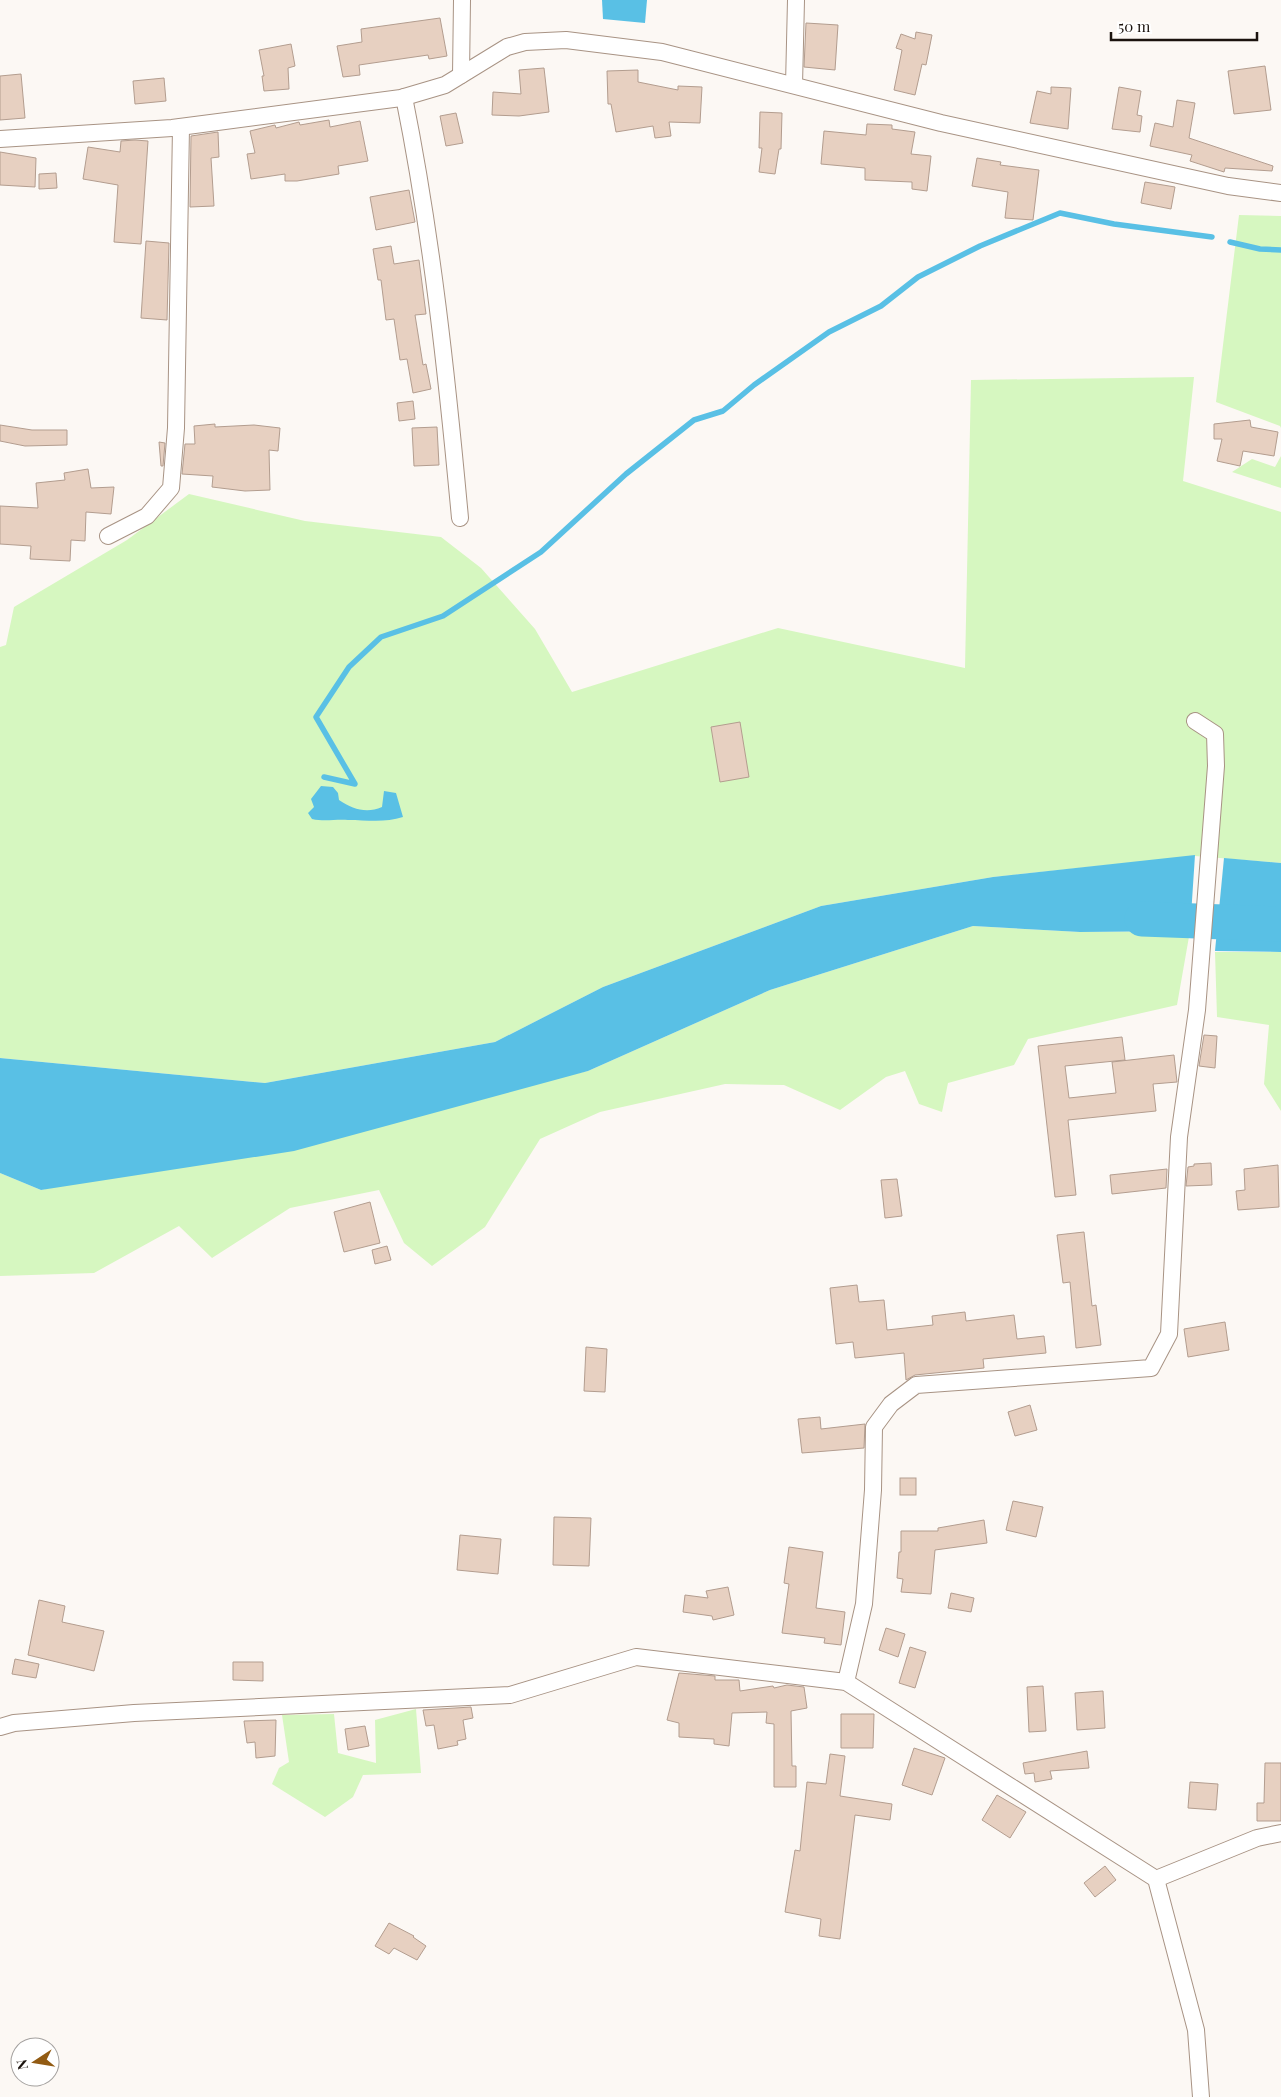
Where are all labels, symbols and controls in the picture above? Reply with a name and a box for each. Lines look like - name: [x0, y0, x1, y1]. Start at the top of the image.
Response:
- scale bar: [1111, 10, 1257, 42]
- text: 50 m: [1118, 16, 1151, 36]
- north arrow: [10, 2037, 60, 2087]
- text: N: [11, 2058, 32, 2072]

